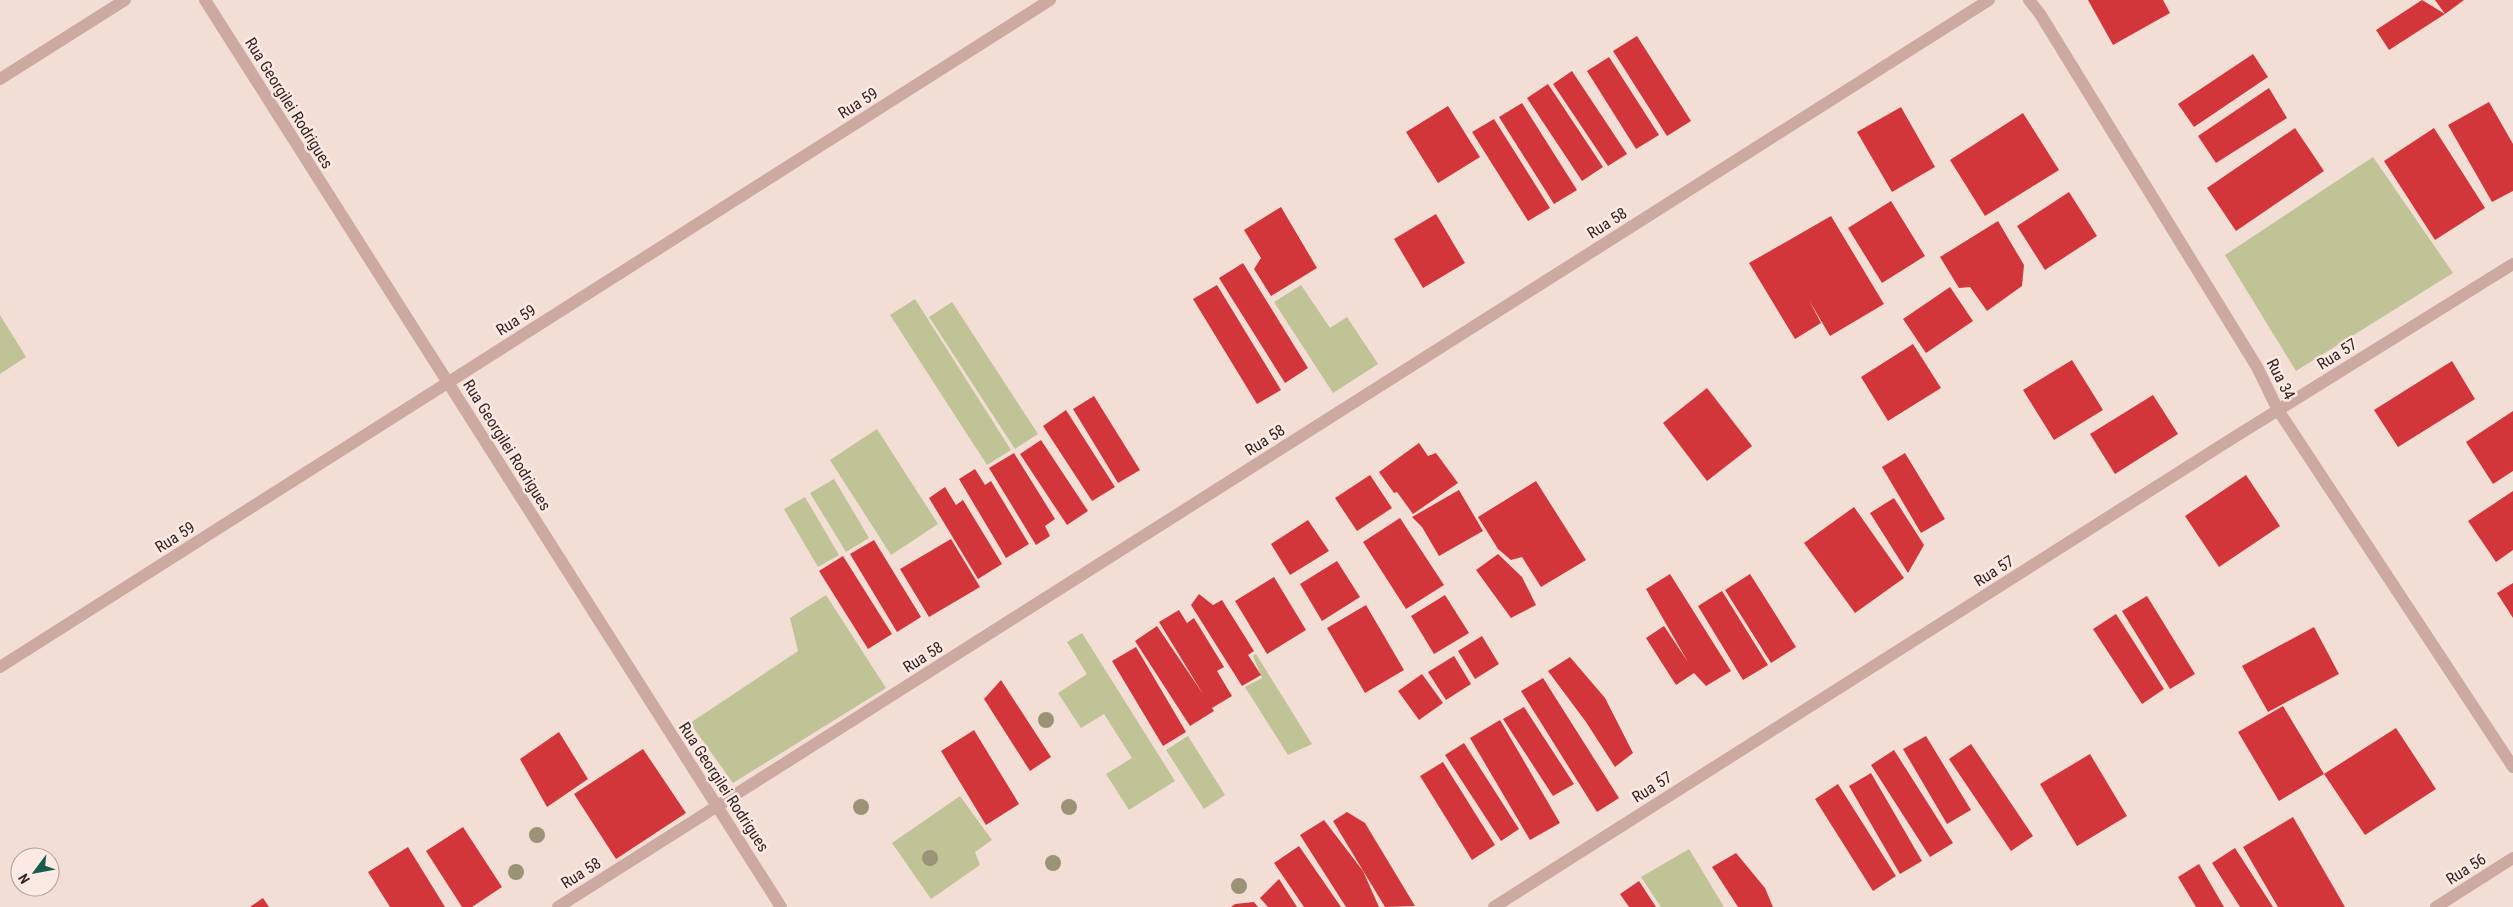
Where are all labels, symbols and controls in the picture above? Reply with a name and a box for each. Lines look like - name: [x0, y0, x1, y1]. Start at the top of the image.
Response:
- street label: Rua Georgilei Rodrigues: [241, 34, 337, 172]
- street label: Rua 59: [835, 83, 881, 123]
- street label: Rua 58: [1584, 203, 1630, 243]
- street label: Rua 59: [493, 300, 539, 340]
- street label: Rua 57: [2314, 334, 2361, 374]
- street label: Rua 34: [2263, 355, 2299, 403]
- street label: Rua Georgilei Rodrigues: [459, 376, 555, 514]
- street label: Rua 58: [1242, 420, 1288, 460]
- street label: Rua 59: [152, 517, 198, 557]
- street label: Rua 57: [1971, 551, 2018, 591]
- street label: Rua 58: [900, 637, 946, 677]
- street label: Rua Georgilei Rodrigues: [675, 719, 773, 855]
- street label: Rua 57: [1629, 767, 1676, 807]
- north arrow: [10, 847, 60, 897]
- street label: Rua 56: [2443, 849, 2490, 889]
- street label: Rua 58: [558, 853, 604, 893]
- text: N: [15, 871, 33, 887]

